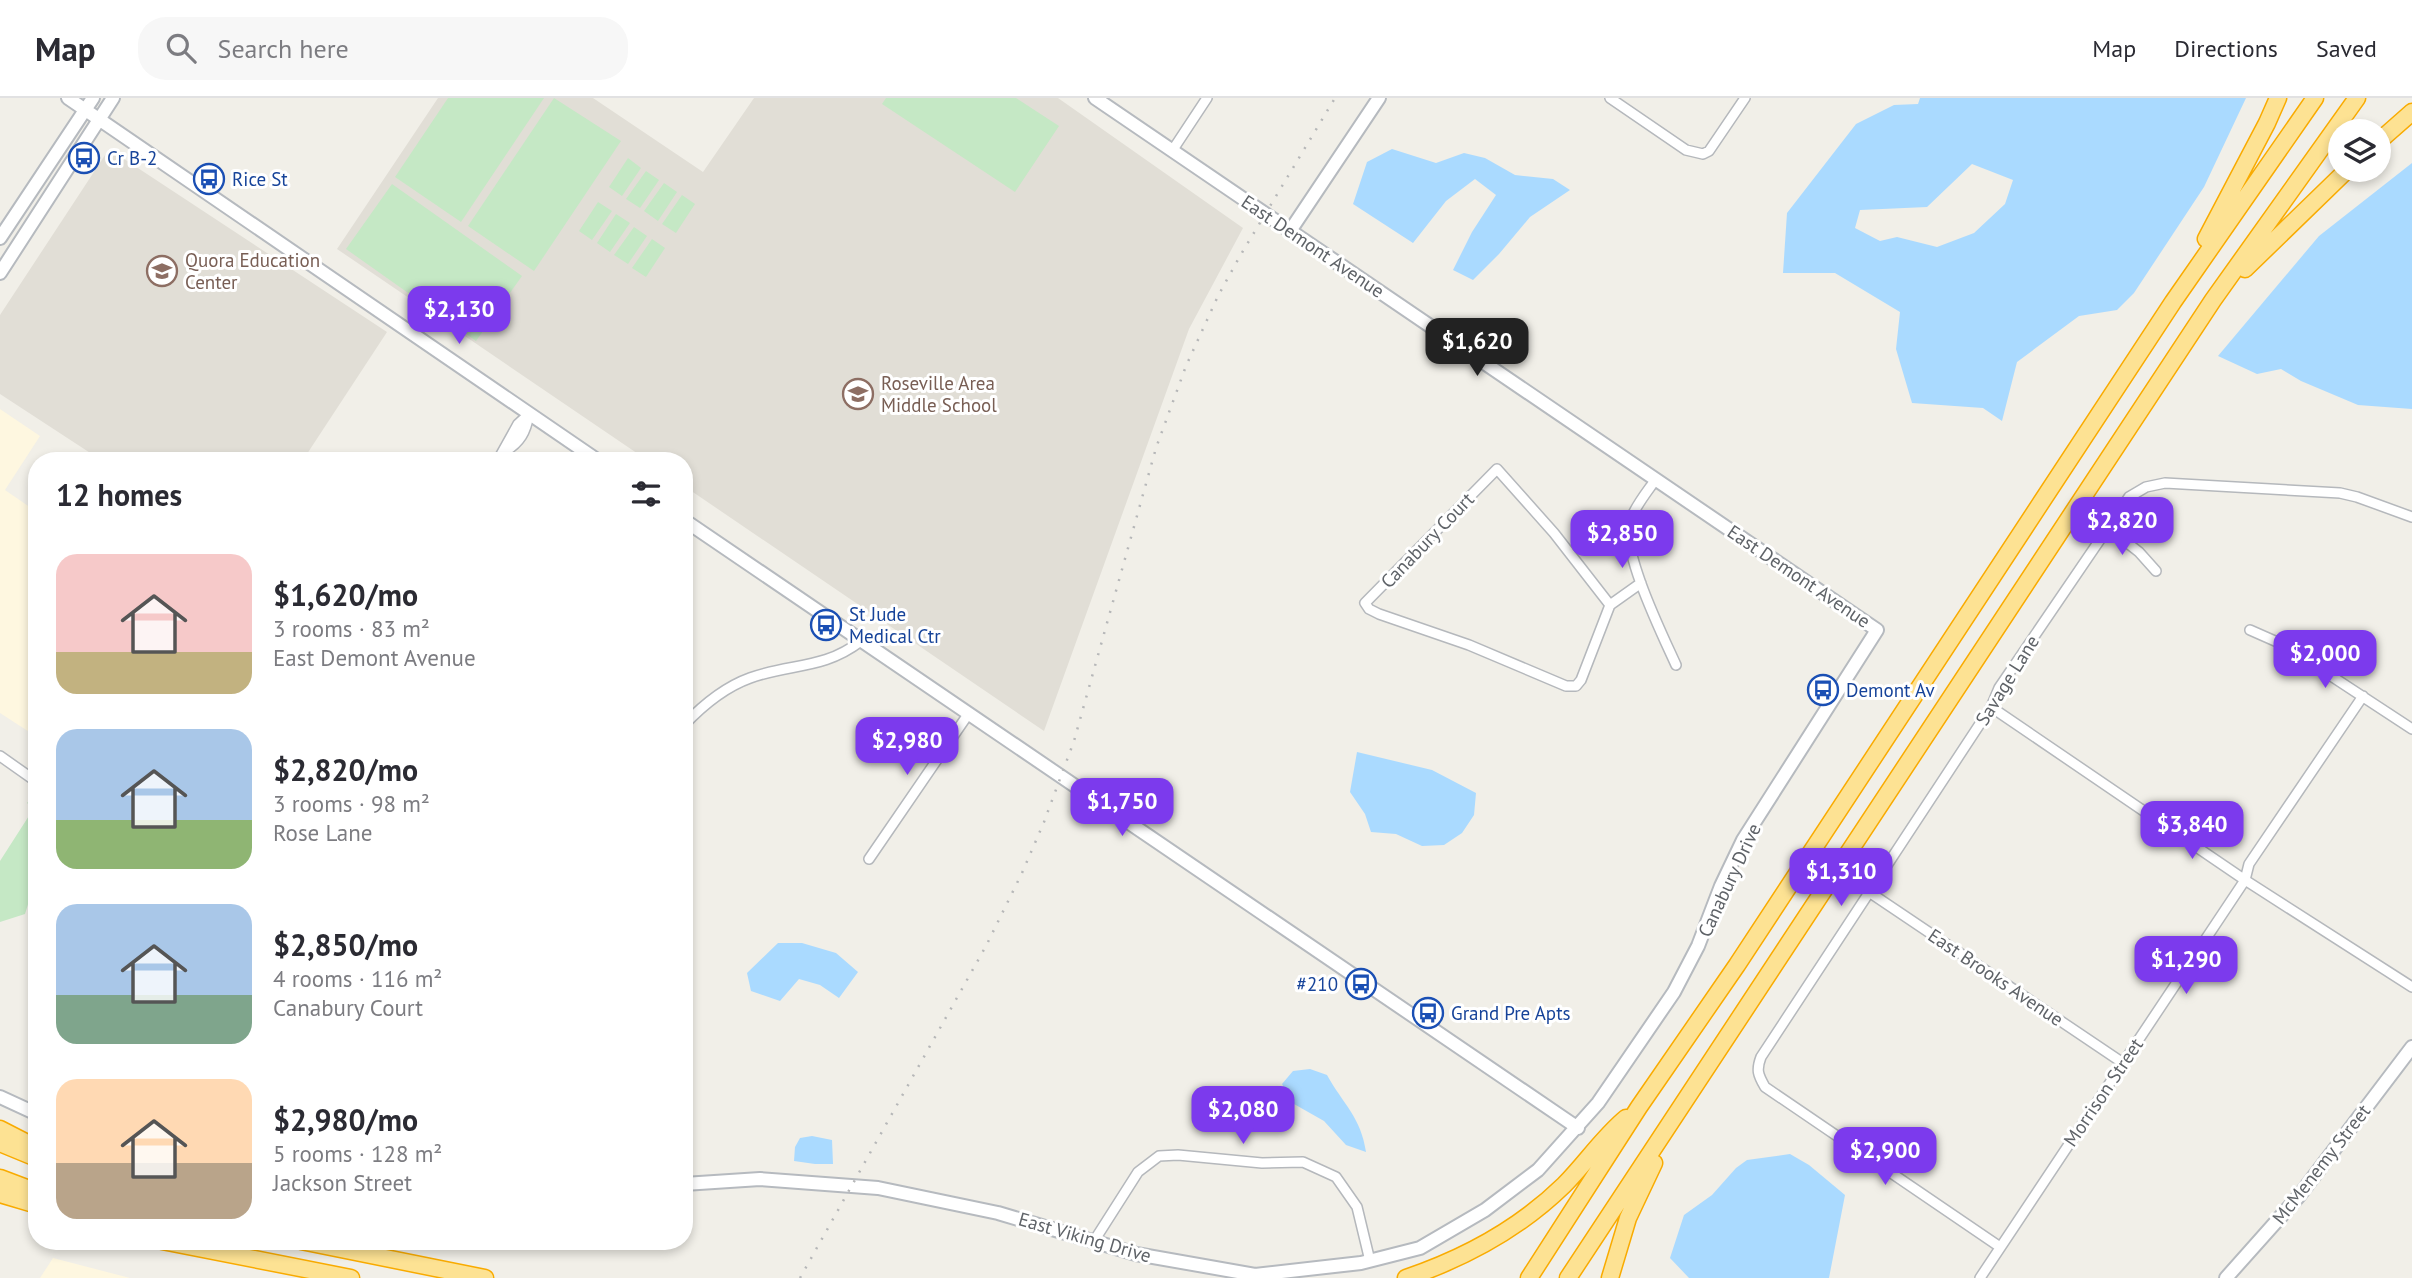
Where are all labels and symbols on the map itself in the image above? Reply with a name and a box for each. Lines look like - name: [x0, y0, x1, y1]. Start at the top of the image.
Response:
- bus stop icon: Cr B-2: [67, 141, 101, 175]
- place label: Cr B-2: [107, 146, 157, 170]
- bus stop icon: Rice St: [192, 162, 226, 196]
- place label: Rice St: [232, 167, 288, 191]
- street label: East Demont Avenue: [1237, 189, 1389, 303]
- place label: Quora Education Center: [185, 248, 320, 294]
- school or university icon: Quora Education Center: [145, 254, 179, 288]
- pin: $2,130: [402, 286, 516, 346]
- pin: $1,620: [1420, 318, 1534, 378]
- place label: Roseville Area Middle School: [881, 371, 997, 417]
- school or university icon: Roseville Area Middle School: [841, 377, 875, 411]
- street label: Canabury Court: [1375, 487, 1479, 593]
- pin: $2,820: [2065, 498, 2179, 557]
- pin: $2,850: [1565, 510, 1679, 570]
- street label: East Demont Avenue: [1723, 519, 1875, 633]
- place label: St Jude Medical Ctr: [849, 602, 941, 648]
- bus stop icon: St Jude Medical Ctr: [809, 608, 843, 642]
- street label: Savage Lane: [1970, 630, 2044, 730]
- pin: $2,000: [2268, 630, 2382, 690]
- bus stop icon: Demont Av: [1806, 673, 1840, 707]
- place label: Demont Av: [1846, 678, 1935, 702]
- pin: $2,980: [850, 718, 964, 777]
- pin: $1,750: [1065, 778, 1179, 838]
- pin: $3,840: [2135, 802, 2249, 861]
- street label: Canabury Drive: [1692, 819, 1766, 941]
- pin: $1,310: [1784, 848, 1898, 908]
- street label: East Brooks Avenue: [1924, 923, 2068, 1031]
- pin: $1,290: [2129, 936, 2243, 996]
- bus stop icon: #210: [1344, 967, 1378, 1001]
- place label: #210: [1297, 972, 1338, 996]
- bus stop icon: Grand Pre Apts: [1411, 996, 1445, 1030]
- place label: Grand Pre Apts: [1451, 1001, 1571, 1025]
- street label: Morrison Street: [2058, 1033, 2148, 1151]
- pin: $2,080: [1186, 1086, 1300, 1146]
- street label: McMenemy Street: [2267, 1099, 2376, 1229]
- pin: $2,900: [1828, 1128, 1942, 1187]
- street label: East Viking Drive: [1016, 1207, 1154, 1267]

